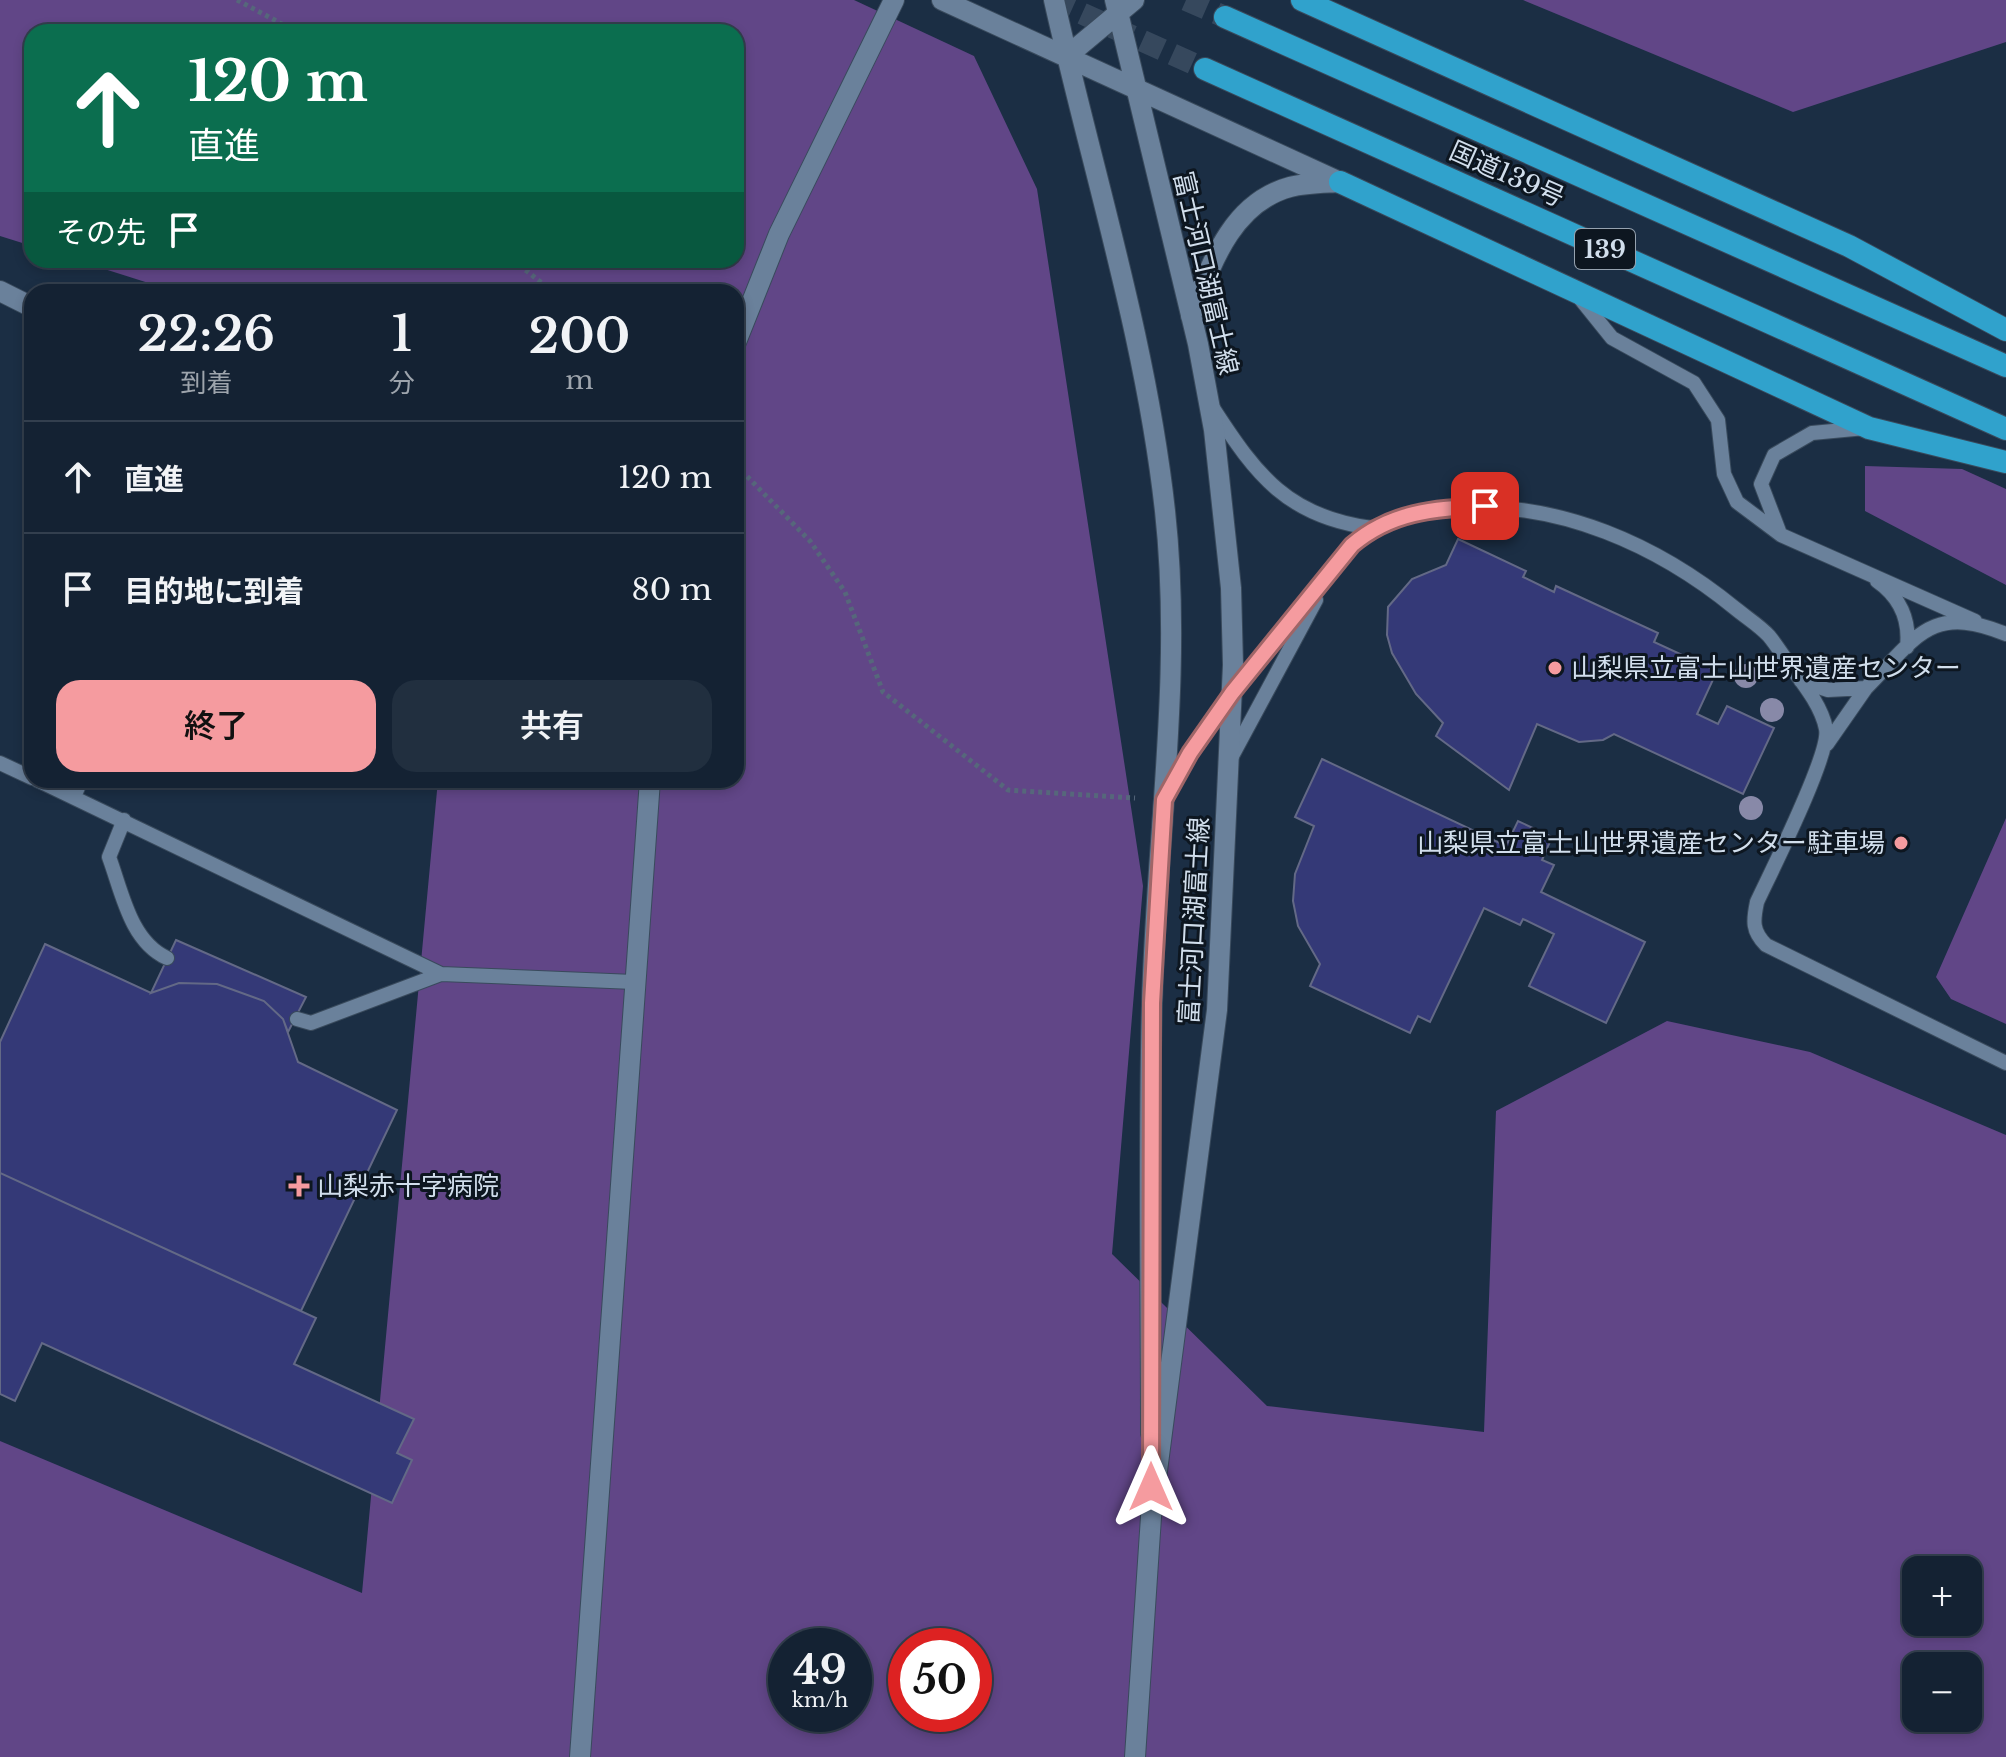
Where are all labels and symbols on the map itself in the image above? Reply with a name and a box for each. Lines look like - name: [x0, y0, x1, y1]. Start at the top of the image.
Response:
- street label: 国道139号: [1445, 135, 1569, 213]
- street label: 富士河口湖富士線: [1167, 168, 1245, 378]
- road number: 139: [1575, 229, 1635, 269]
- pin: [1451, 472, 1519, 540]
- place label: 山梨県立富士山世界遺産センター: [1571, 652, 1961, 684]
- marker: 山梨県立富士山世界遺産センター: [1546, 659, 1564, 677]
- street label: 富士河口湖富士線: [1173, 816, 1215, 1026]
- place label: 山梨県立富士山世界遺産センター駐車場: [1417, 827, 1885, 859]
- marker: 山梨県立富士山世界遺産センター駐車場: [1892, 834, 1910, 852]
- place label: 山梨赤十字病院: [317, 1170, 499, 1202]
- marker: 山梨赤十字病院: [288, 1175, 310, 1197]
- position arrow: [1109, 1445, 1193, 1529]
- speed limit sign: 50: [888, 1628, 992, 1732]

